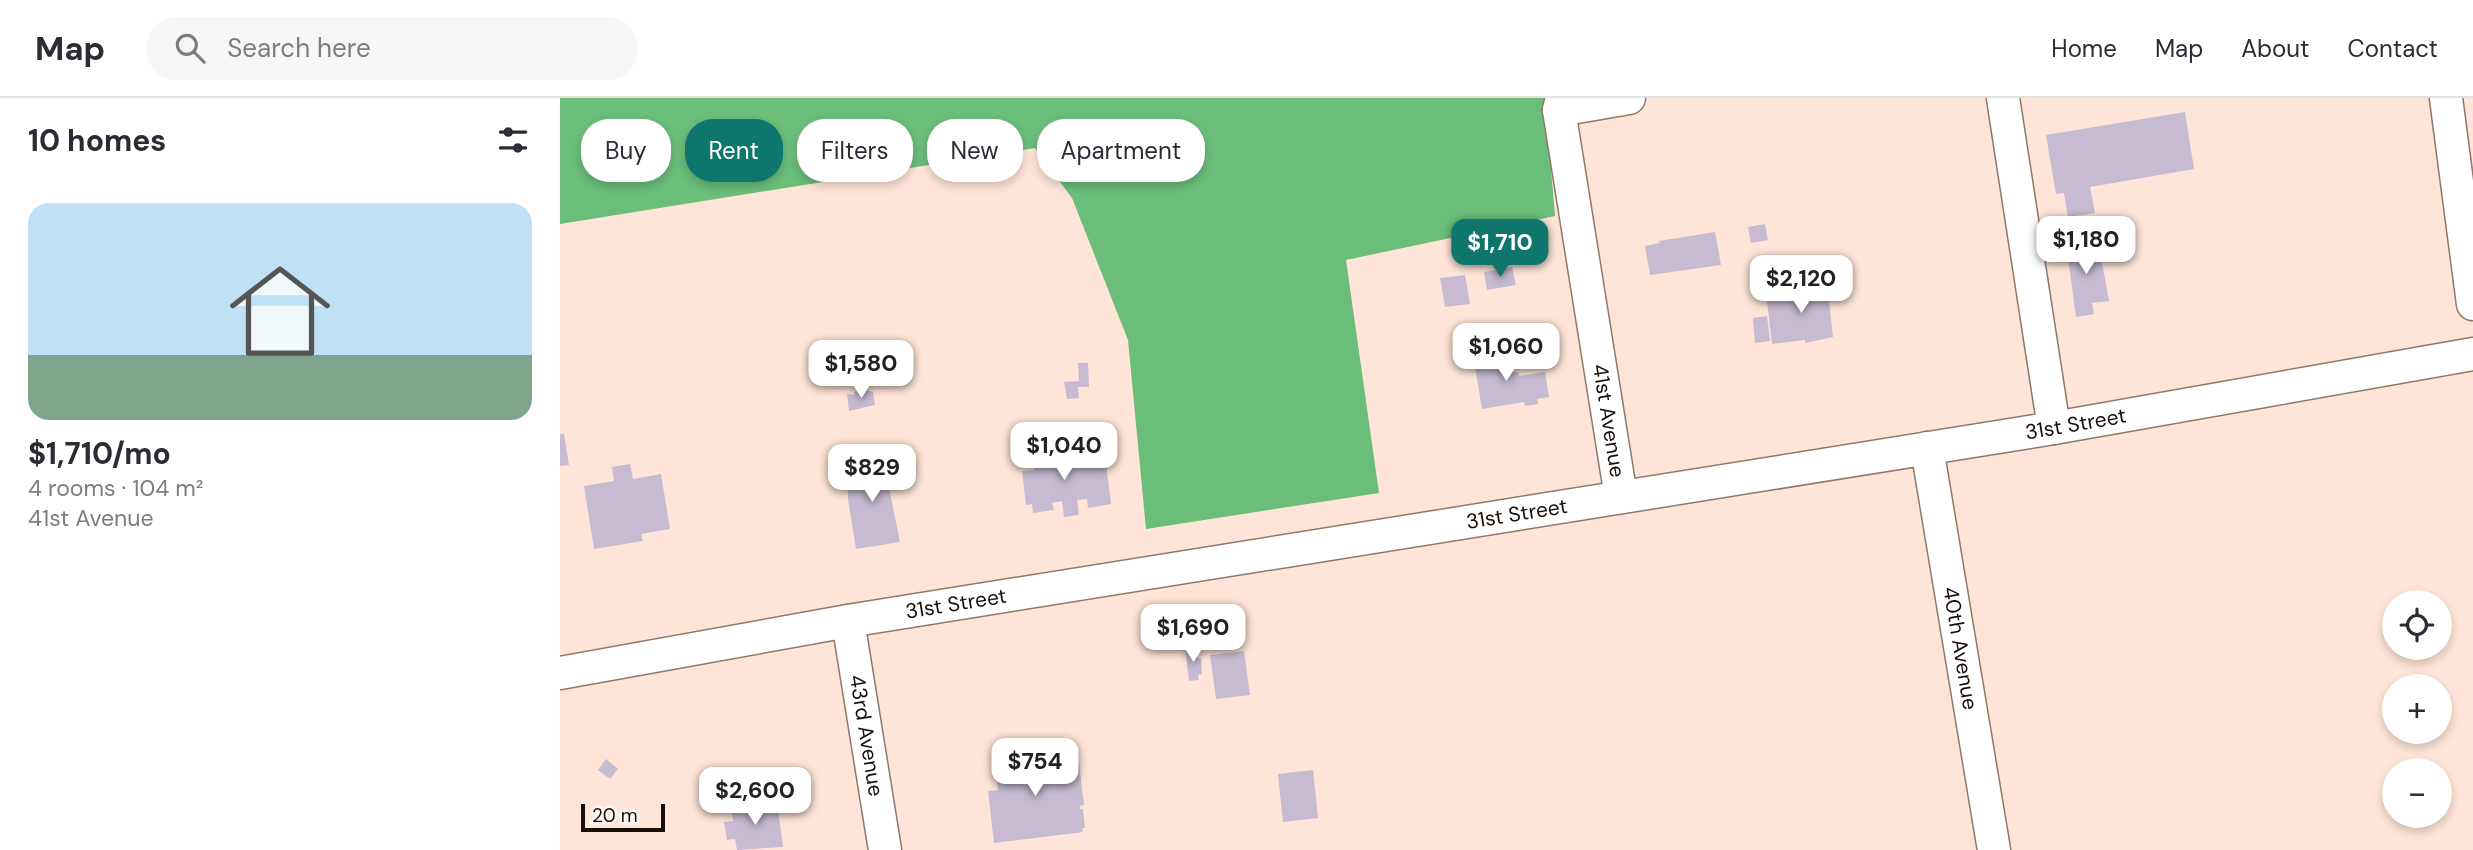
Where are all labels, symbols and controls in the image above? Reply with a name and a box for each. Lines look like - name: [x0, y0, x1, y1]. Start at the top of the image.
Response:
- search box: [147, 17, 637, 80]
- text: Map: [35, 27, 105, 70]
- icon: search: [171, 29, 209, 67]
- text: Search here: [227, 31, 371, 65]
- text: Home: [2051, 33, 2117, 64]
- text: Map: [2155, 33, 2203, 64]
- text: About: [2241, 33, 2310, 64]
- text: Contact: [2348, 33, 2438, 64]
- chip: Buy: [581, 119, 671, 182]
- chip: Rent: [685, 119, 783, 182]
- chip: Filters: [797, 119, 913, 182]
- chip: New: [927, 119, 1023, 182]
- chip: Apartment: [1037, 119, 1205, 182]
- text: 10 homes: [28, 121, 166, 160]
- icon: filters: [494, 121, 532, 159]
- pin: $1,180: [2029, 216, 2143, 276]
- pin: $1,710: [1443, 220, 1557, 279]
- text: $1,180: [2052, 224, 2120, 254]
- text: $1,710: [1467, 227, 1533, 257]
- icon: home: [217, 248, 343, 374]
- pin: $2,120: [1744, 256, 1858, 315]
- text: $2,120: [1766, 263, 1836, 293]
- pin: $1,060: [1449, 324, 1563, 383]
- text: $1,060: [1469, 331, 1543, 361]
- pin: $1,580: [804, 341, 918, 400]
- text: $1,580: [825, 348, 897, 378]
- street label: 41st Avenue: [1586, 362, 1632, 480]
- street label: 31st Street: [2023, 402, 2128, 446]
- pin: $1,040: [1007, 422, 1121, 482]
- text: $1,040: [1026, 430, 1102, 460]
- text: $1,710/mo: [28, 434, 171, 473]
- pin: $829: [831, 444, 913, 504]
- text: $829: [844, 452, 900, 482]
- text: 4 rooms · 104 m²: [28, 473, 203, 503]
- street label: 31st Street: [1464, 492, 1569, 536]
- text: 41st Avenue: [28, 503, 153, 533]
- street label: 31st Street: [903, 582, 1009, 626]
- street label: 40th Avenue: [1936, 585, 1984, 712]
- map controls: [2382, 590, 2452, 828]
- button: locate: [2382, 590, 2452, 660]
- pin: $1,690: [1136, 604, 1250, 664]
- text: $1,690: [1157, 612, 1229, 642]
- street label: 43rd Avenue: [843, 673, 890, 798]
- button: +: [2382, 674, 2452, 744]
- pin: $754: [994, 738, 1076, 798]
- text: $754: [1008, 746, 1062, 776]
- button: −: [2382, 758, 2452, 828]
- pin: $2,600: [698, 768, 812, 827]
- text: $2,600: [715, 775, 795, 805]
- scale bar: [581, 801, 665, 833]
- text: 20 m: [592, 803, 638, 828]

